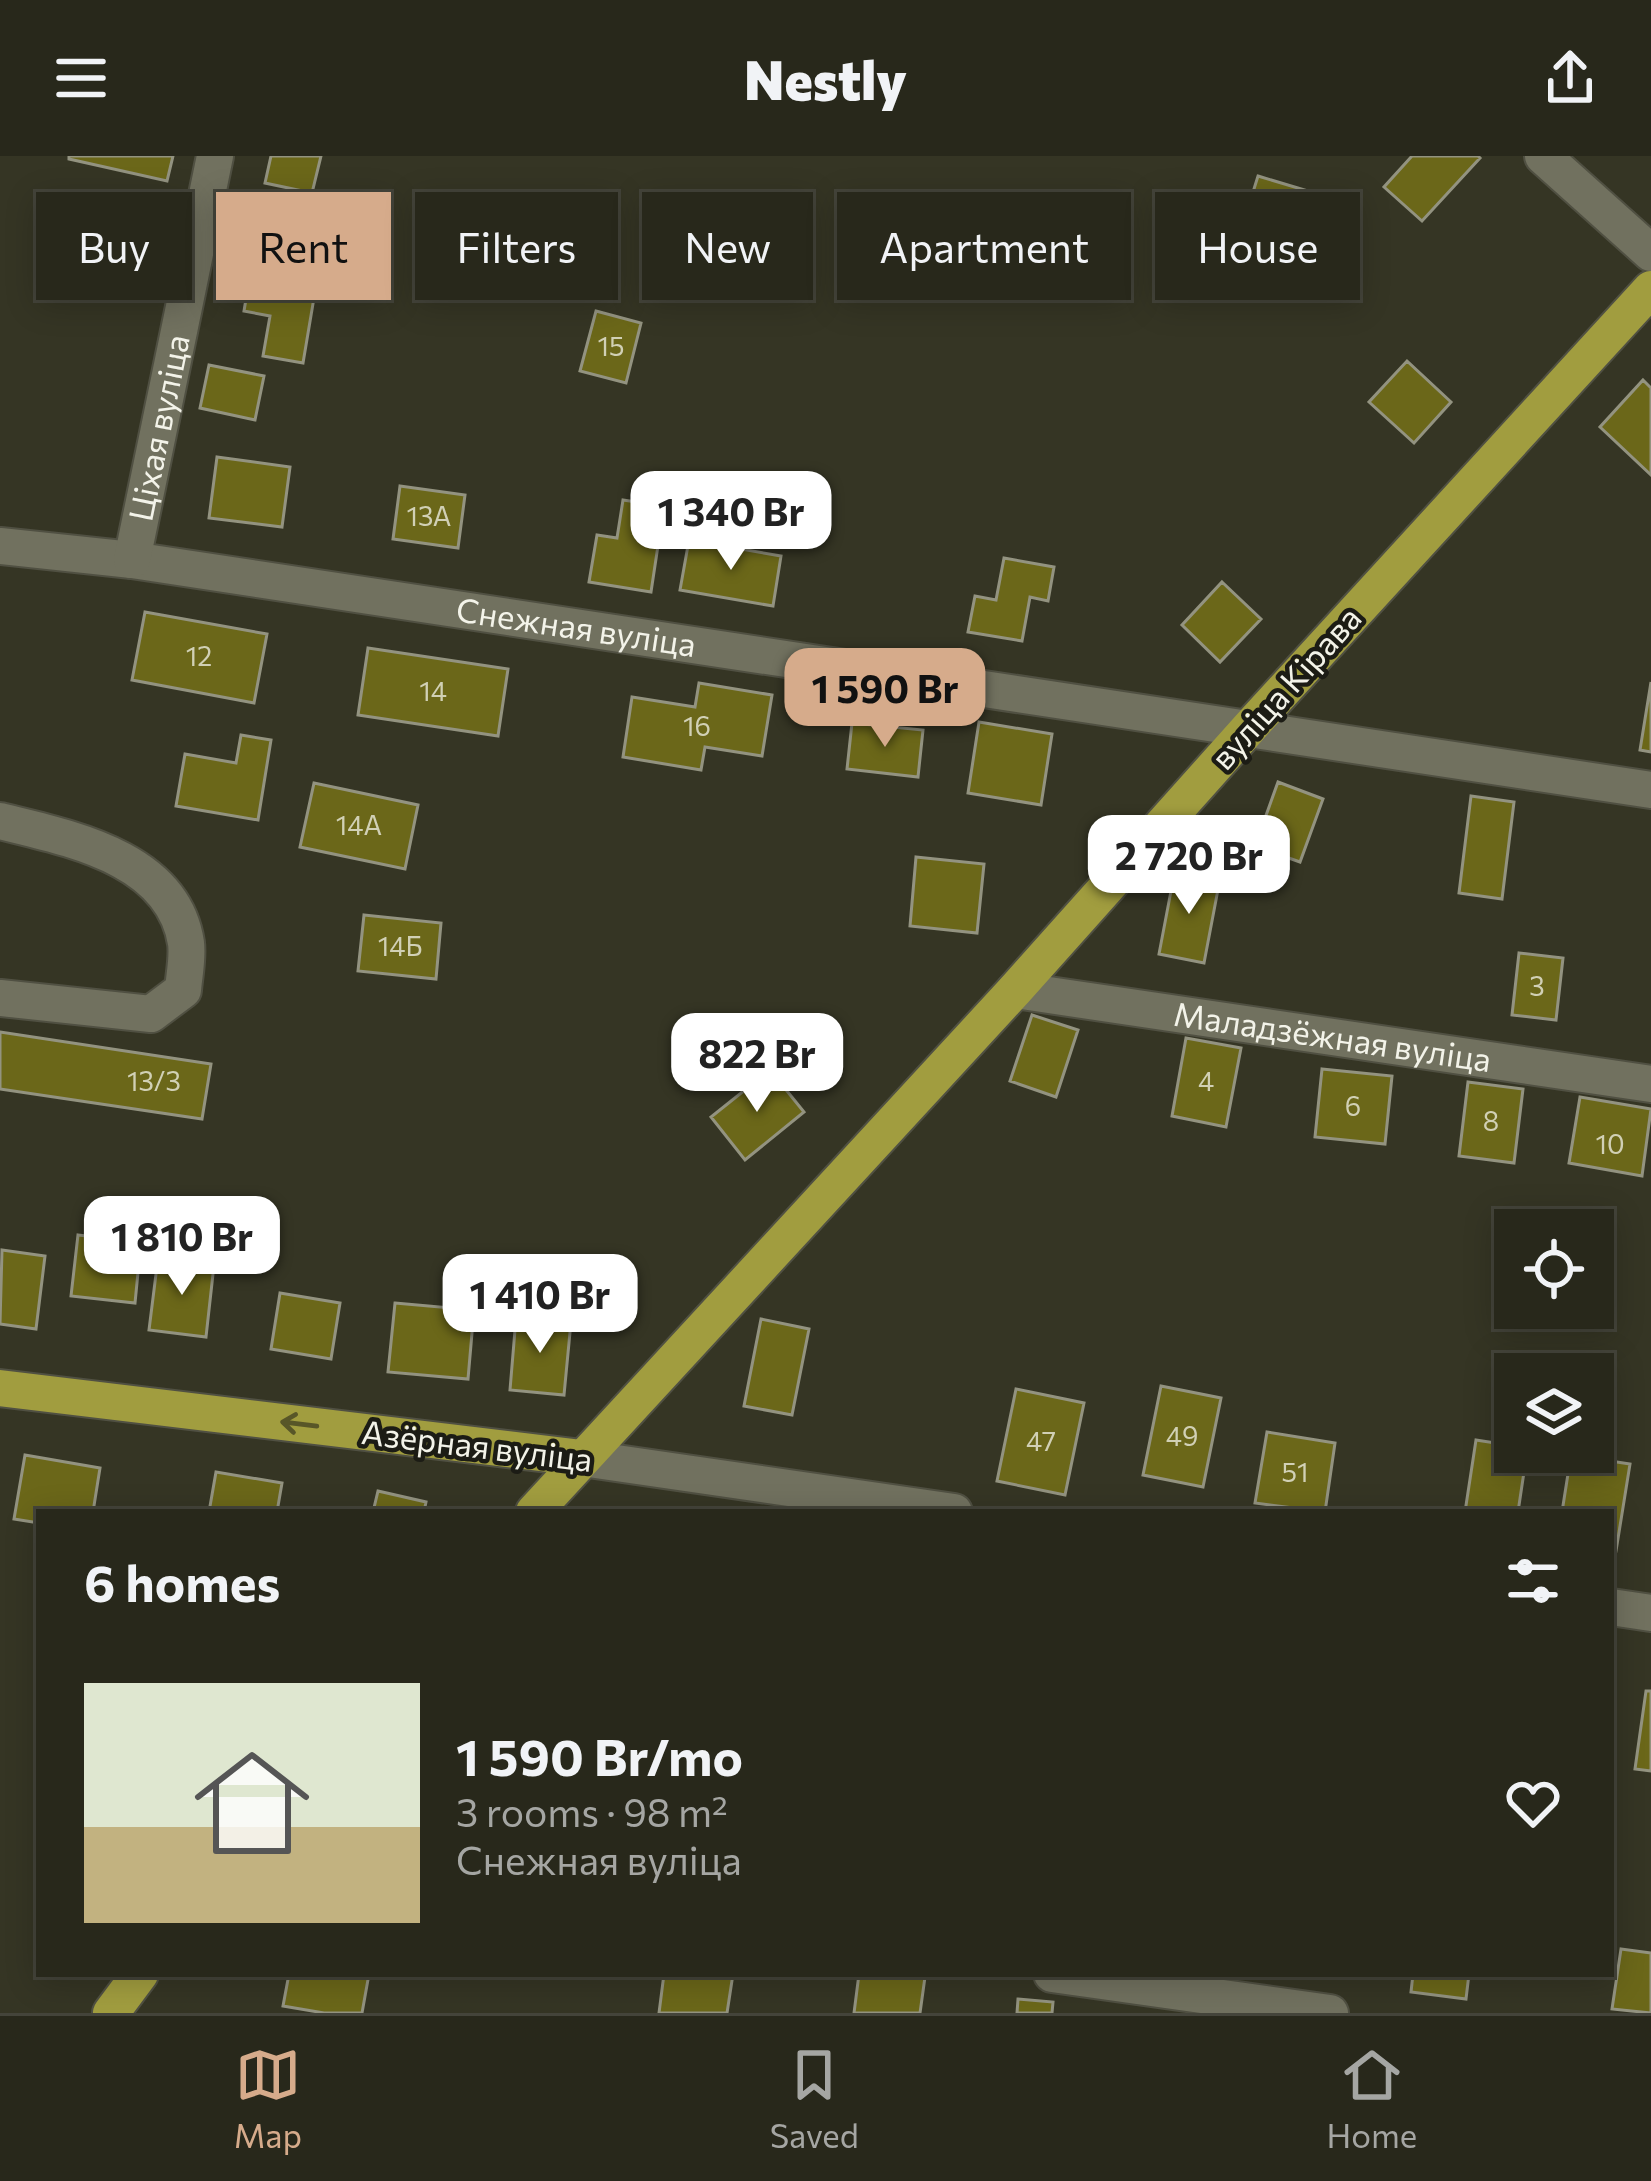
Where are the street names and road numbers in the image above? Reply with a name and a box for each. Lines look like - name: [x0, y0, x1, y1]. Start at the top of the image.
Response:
- street label: Ціхая вуліца: [119, 331, 197, 524]
- street label: Снежная вуліца: [454, 587, 699, 664]
- street label: вуліца Кірава: [1201, 597, 1369, 777]
- street label: Маладзёжная вуліца: [1171, 992, 1494, 1079]
- street label: Азёрная вуліца: [359, 1410, 595, 1479]

